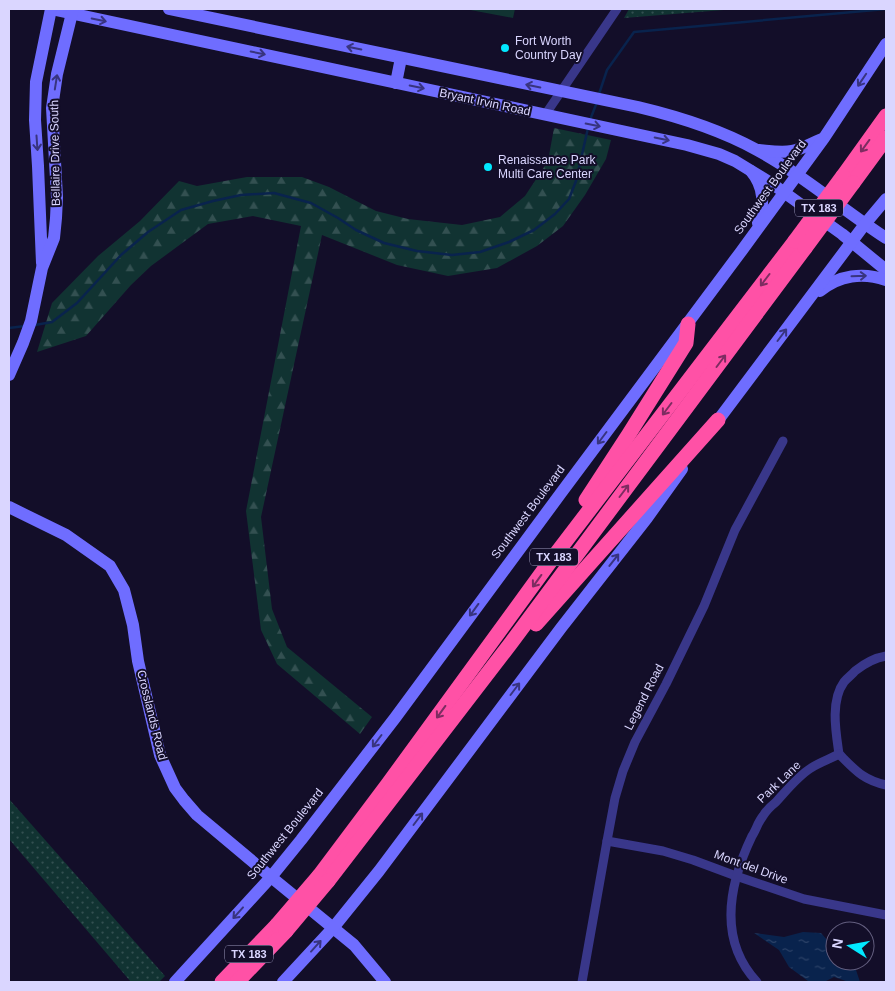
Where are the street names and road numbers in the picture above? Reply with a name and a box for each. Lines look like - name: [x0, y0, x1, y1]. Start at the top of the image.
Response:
- street label: Bryant Irvin Road: [438, 86, 532, 118]
- street label: Bellaire Drive South: [47, 100, 63, 206]
- street label: Southwest Boulevard: [731, 137, 809, 237]
- road number: TX 183: [795, 200, 843, 217]
- street label: Southwest Boulevard: [488, 463, 568, 561]
- road number: TX 183: [530, 548, 578, 566]
- street label: Legend Road: [621, 662, 667, 732]
- street label: Crosslands Road: [134, 669, 170, 761]
- street label: Park Lane: [754, 758, 804, 806]
- street label: Southwest Boulevard: [244, 786, 326, 882]
- street label: Mont del Drive: [712, 847, 790, 887]
- road number: TX 183: [225, 946, 273, 962]

